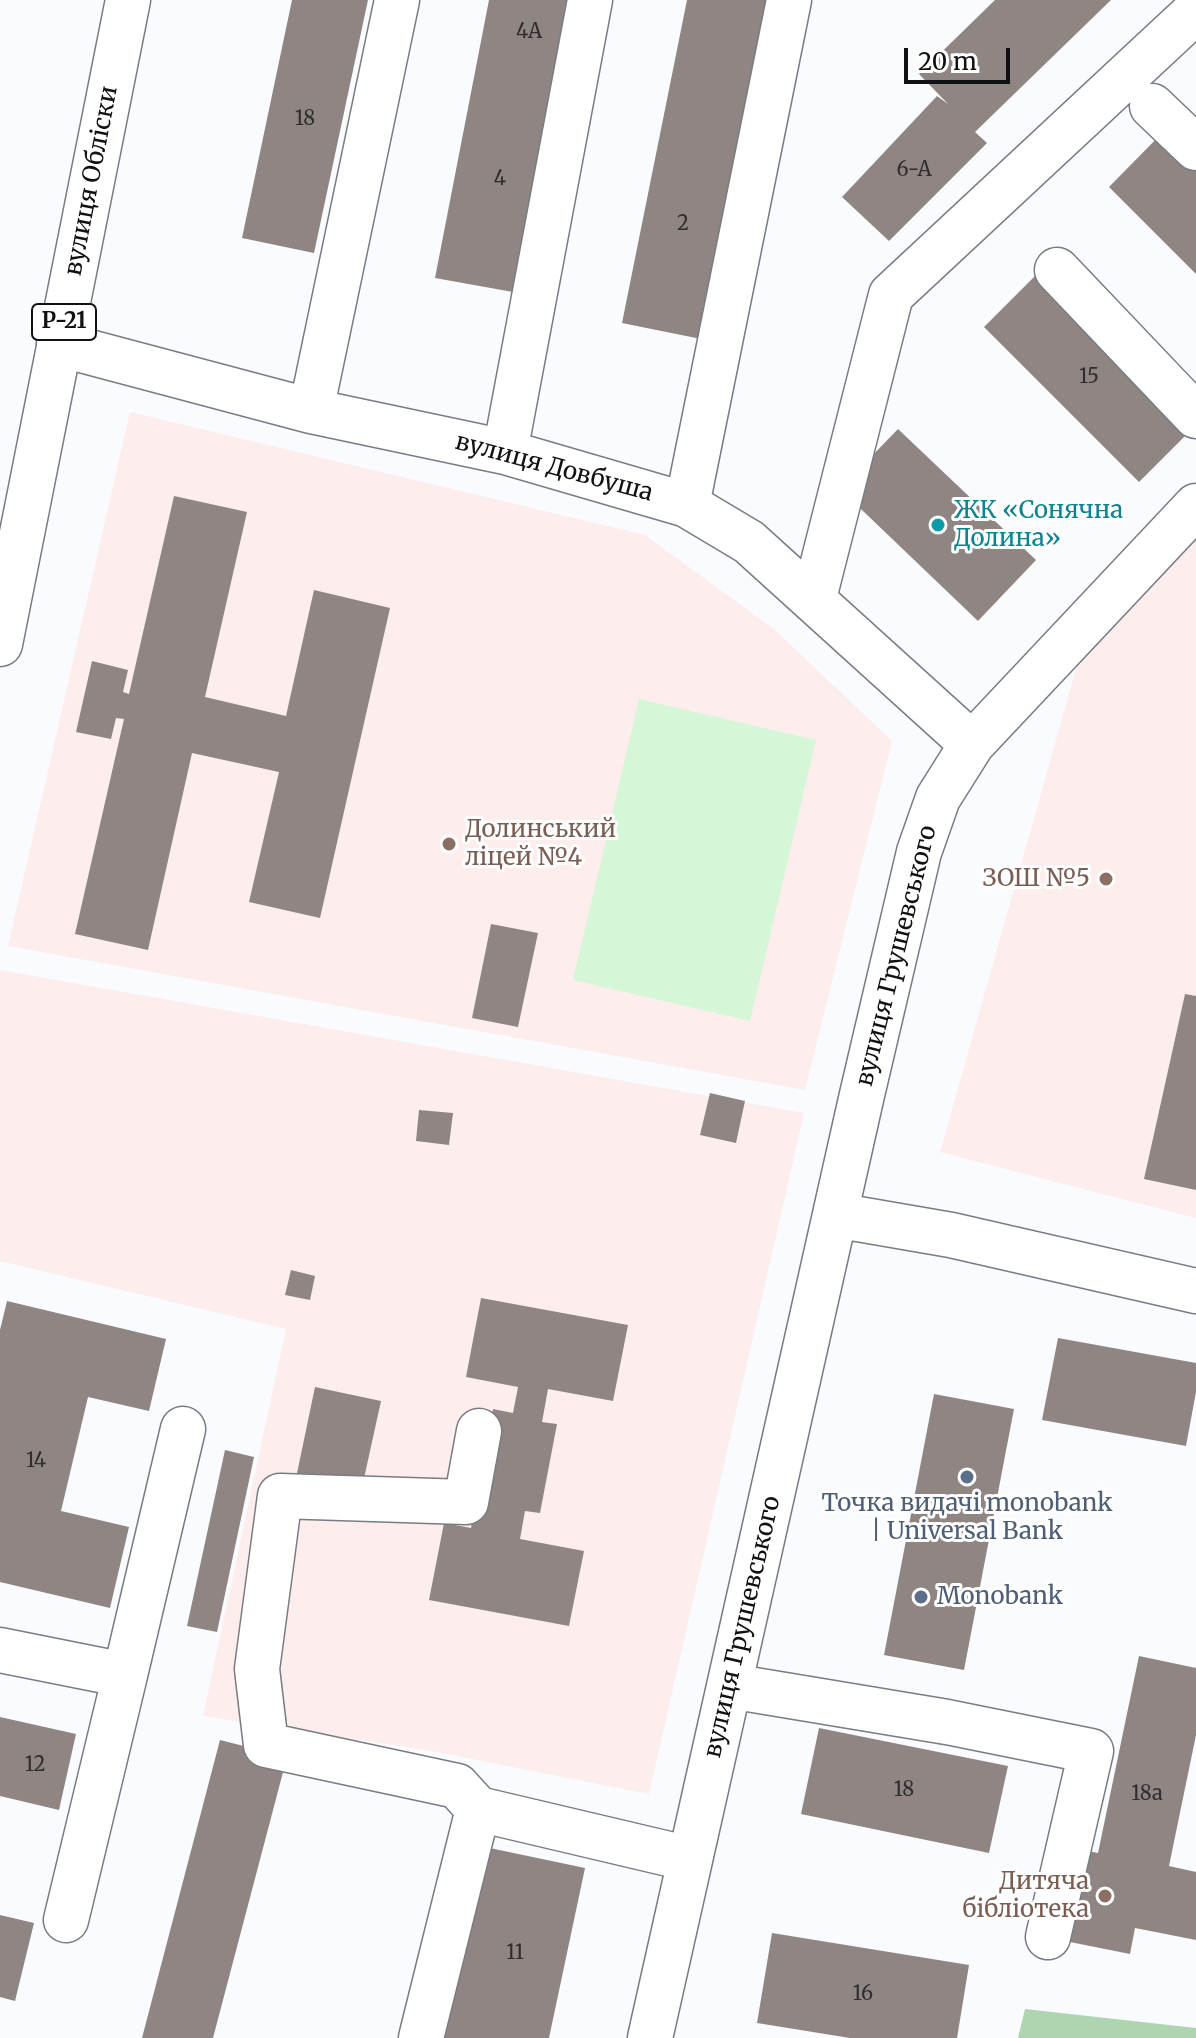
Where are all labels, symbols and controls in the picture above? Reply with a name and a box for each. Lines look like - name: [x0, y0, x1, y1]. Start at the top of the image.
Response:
- house number: 4А: [516, 20, 542, 44]
- scale bar: [908, 32, 1014, 82]
- text: 20 m: [918, 46, 977, 77]
- street label: вулиця Обліски: [59, 84, 125, 278]
- house number: 18: [295, 107, 315, 131]
- house number: 6-А: [896, 158, 932, 182]
- house number: 4: [494, 167, 506, 191]
- house number: 2: [677, 212, 689, 236]
- road number: Р-21: [32, 304, 96, 340]
- house number: 15: [1079, 365, 1099, 389]
- street label: вулиця Довбуша: [452, 428, 656, 508]
- place label: ЖК «Сонячна Долина»: [954, 497, 1123, 553]
- marker: ЖК «Сонячна Долина»: [929, 516, 947, 534]
- place label: Долинський ліцей №4: [465, 816, 616, 872]
- street label: вулиця Грушевського: [851, 823, 943, 1089]
- marker: Долинський ліцей №4: [440, 835, 458, 853]
- place label: ЗОШ №5: [982, 865, 1090, 893]
- marker: ЗОШ №5: [1097, 870, 1115, 888]
- house number: 14: [26, 1449, 46, 1473]
- marker: Точка видачі monobank | Universal Bank: [958, 1468, 976, 1486]
- place label: Точка видачі monobank | Universal Bank: [821, 1490, 1113, 1546]
- street label: вулиця Грушевського: [699, 1493, 787, 1761]
- place label: Monobank: [937, 1583, 1063, 1611]
- marker: Monobank: [912, 1588, 930, 1606]
- house number: 12: [25, 1753, 45, 1777]
- house number: 18: [894, 1778, 914, 1802]
- house number: 18а: [1131, 1782, 1163, 1806]
- place label: Дитяча бібліотека: [963, 1868, 1089, 1924]
- marker: Дитяча бібліотека: [1096, 1887, 1114, 1905]
- house number: 11: [506, 1941, 524, 1965]
- house number: 16: [853, 1982, 873, 2006]

